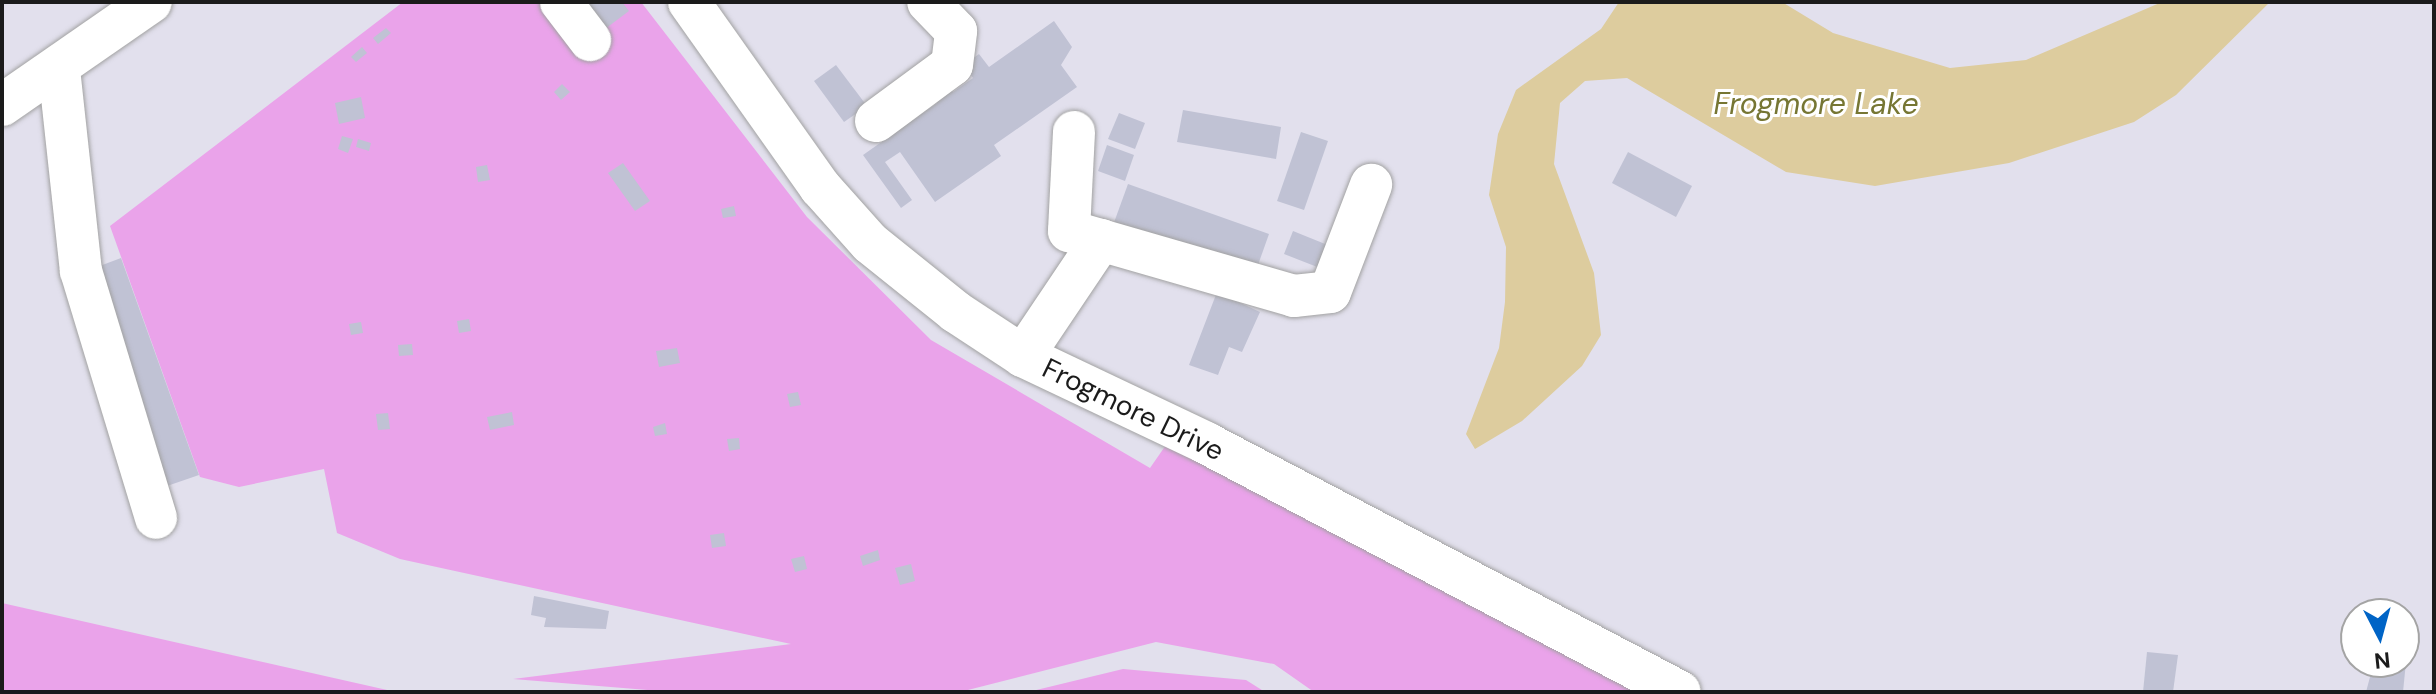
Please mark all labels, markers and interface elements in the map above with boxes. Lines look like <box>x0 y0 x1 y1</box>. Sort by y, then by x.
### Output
water label: Frogmore Lake <box>1713 86 1919 122</box>
street label: Frogmore Drive <box>1037 352 1229 468</box>
north arrow <box>2340 598 2420 678</box>
text: N <box>2373 645 2392 676</box>

